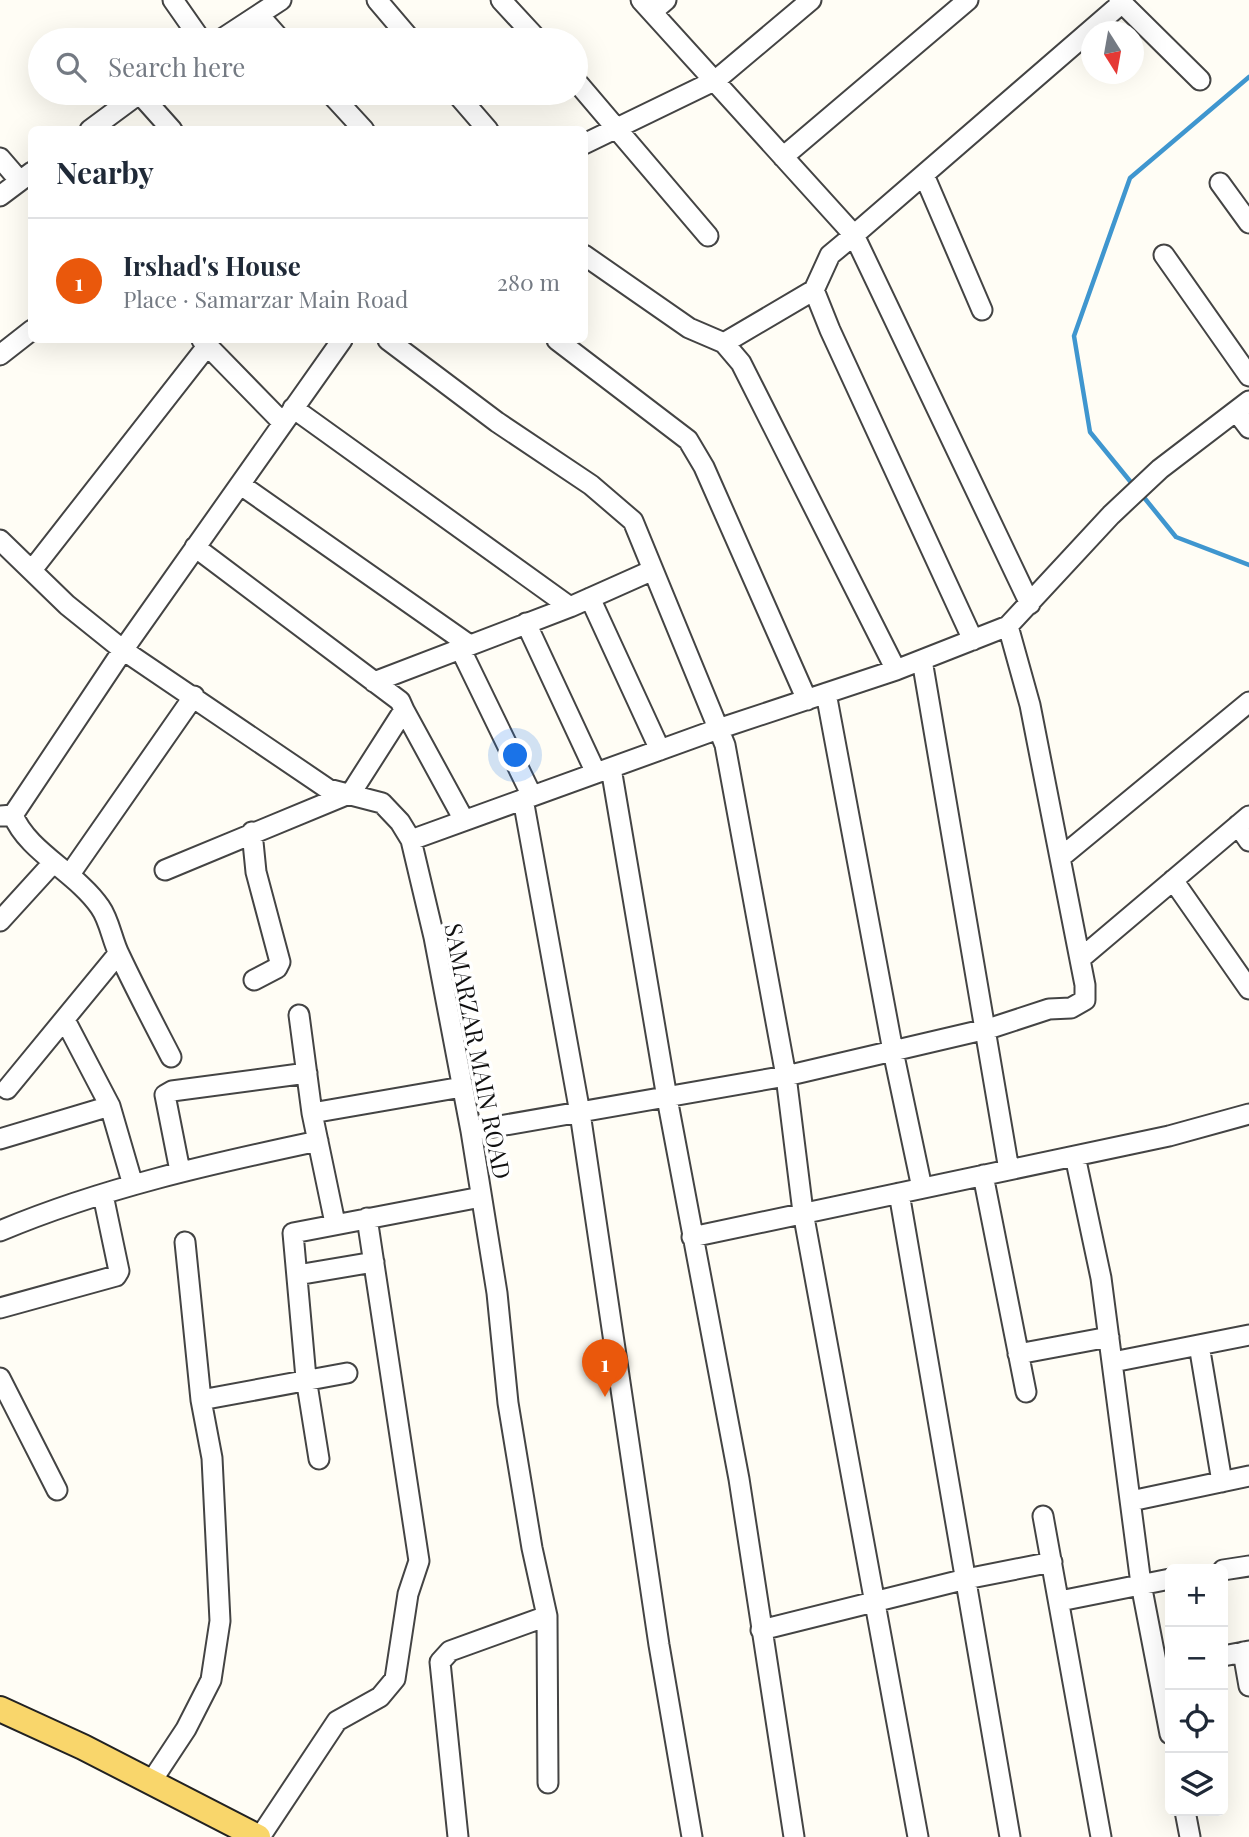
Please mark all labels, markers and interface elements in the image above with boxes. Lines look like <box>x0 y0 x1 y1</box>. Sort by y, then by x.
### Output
north arrow <box>1081 21 1144 84</box>
search box <box>28 28 588 105</box>
icon: search <box>52 48 90 86</box>
text: Search here <box>108 49 245 84</box>
text: Nearby <box>56 152 154 192</box>
text: Irshad's House <box>123 248 301 283</box>
text: 1 <box>75 266 83 297</box>
text: 280 m <box>497 266 560 297</box>
text: Place · Samarzar Main Road <box>123 283 408 314</box>
your location <box>498 738 532 772</box>
street label: SAMARZAR MAIN ROAD <box>438 920 520 1182</box>
pin: 1 <box>582 1339 628 1397</box>
map controls <box>1165 1564 1228 1816</box>
button: + <box>1165 1564 1228 1627</box>
button: − <box>1165 1627 1228 1690</box>
button: locate <box>1165 1690 1228 1753</box>
button: layers <box>1165 1753 1228 1816</box>

